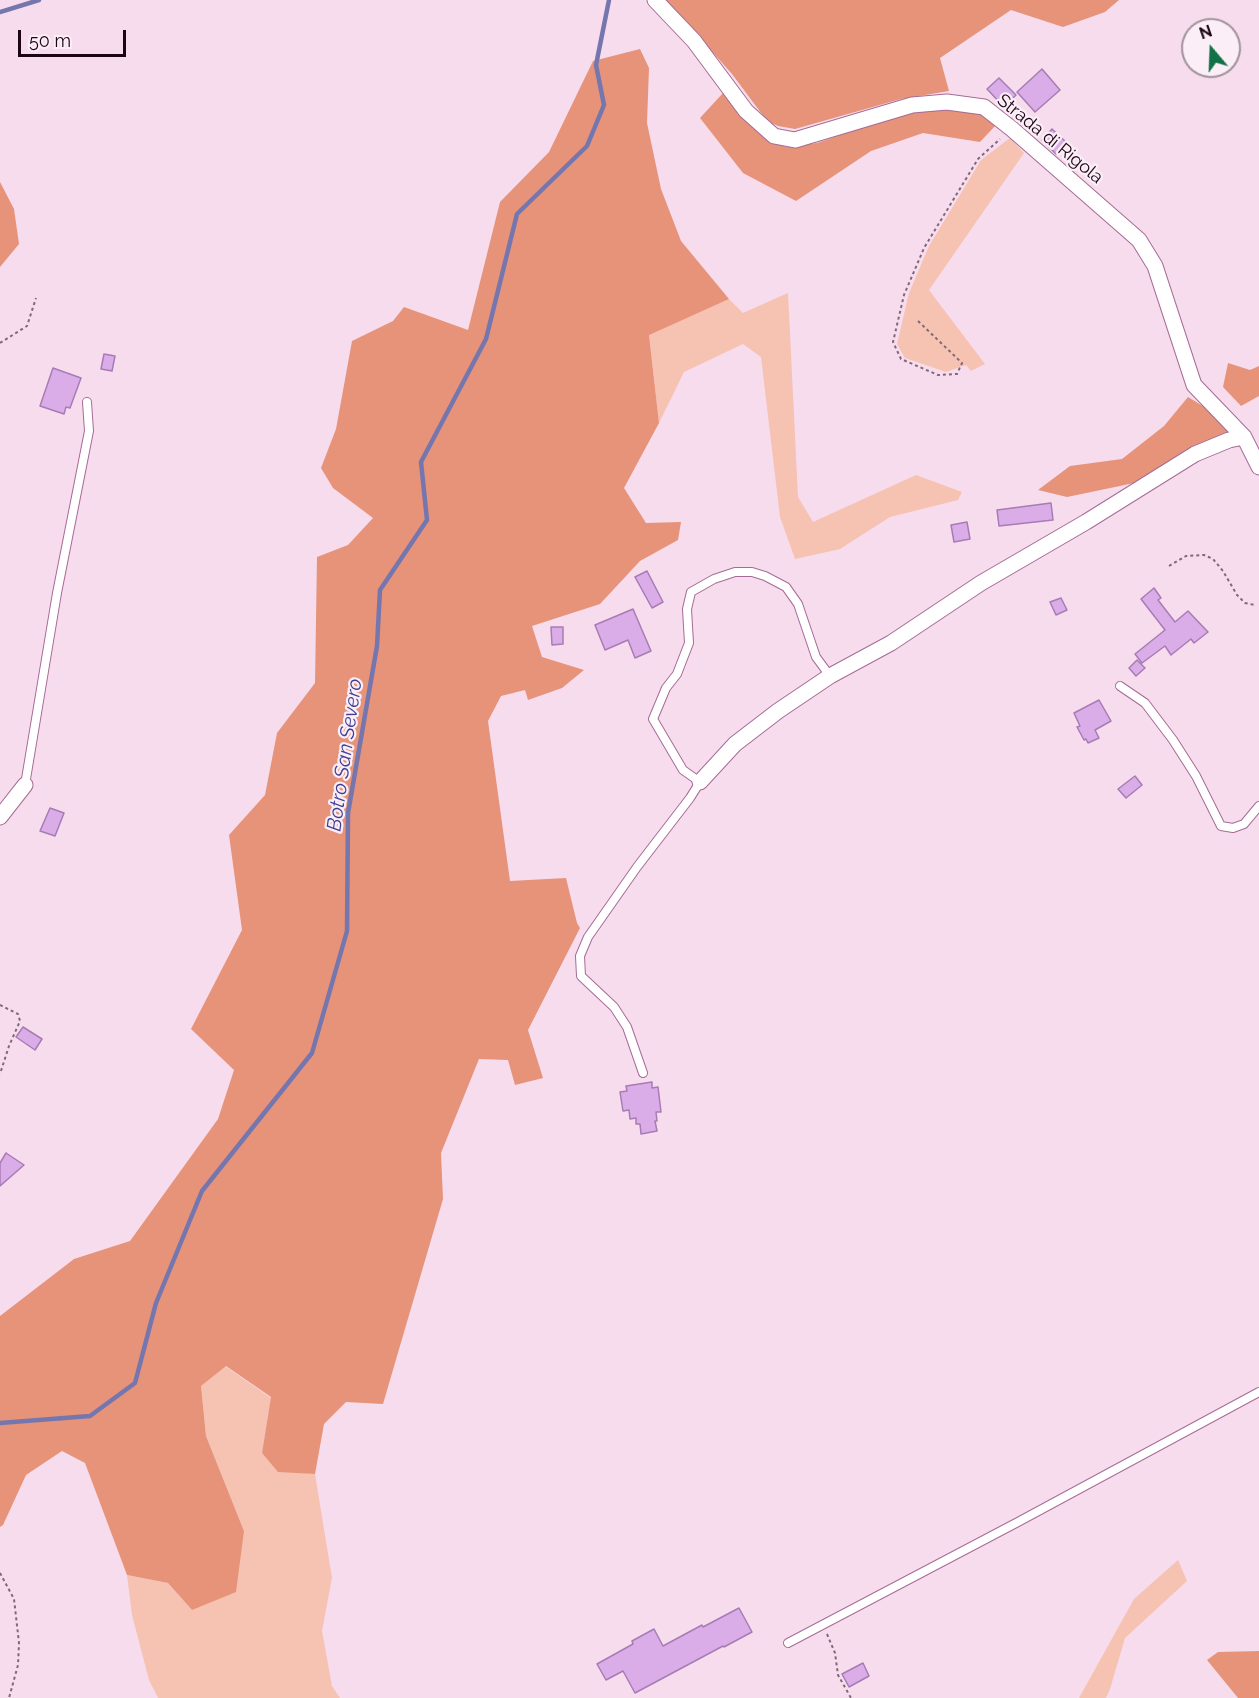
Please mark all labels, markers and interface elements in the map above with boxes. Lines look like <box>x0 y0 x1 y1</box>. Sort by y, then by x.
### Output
scale bar <box>21 18 129 56</box>
north arrow <box>1181 18 1241 78</box>
text: N <box>1197 21 1214 43</box>
text: 50 m <box>29 30 71 51</box>
street label: Strada di Rigola <box>993 90 1107 188</box>
water label: Botro San Severo <box>322 677 368 833</box>

